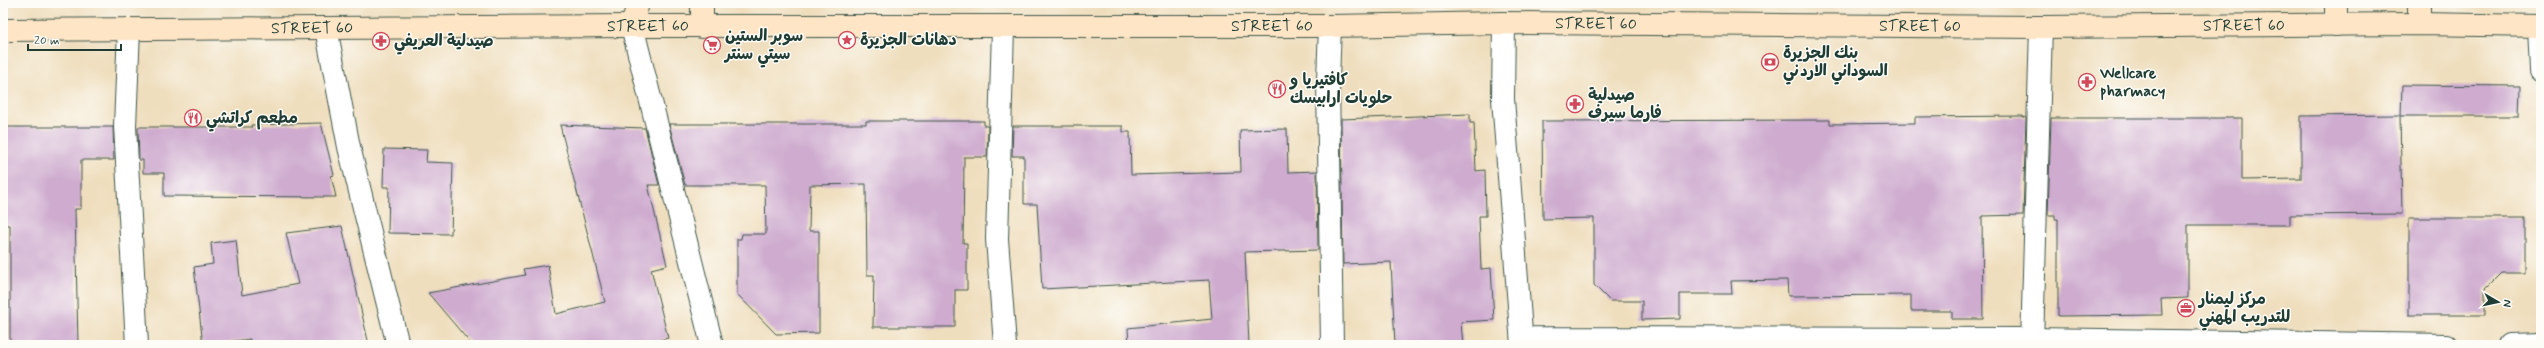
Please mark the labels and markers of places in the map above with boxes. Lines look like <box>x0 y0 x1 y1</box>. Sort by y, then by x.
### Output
place label: سوبر الستين سيتي سنتر <box>723 26 803 68</box>
place icon: دهانات الجزيرة <box>837 30 857 50</box>
place label: دهانات الجزيرة <box>860 30 957 51</box>
pharmacy icon: صيدلية العريفي <box>371 31 391 51</box>
place label: صيدلية العريفي <box>394 31 494 55</box>
supermarket icon: سوبر الستين سيتي سنتر <box>702 35 722 55</box>
place label: بنك الجزيرة السوداني الاردني <box>1783 43 1888 85</box>
bank icon: بنك الجزيرة السوداني الاردني <box>1760 52 1780 72</box>
place label: Wellcare pharmacy <box>2099 63 2165 102</box>
place label: كافتيريا و حلويات ارابيسك <box>1289 70 1392 109</box>
pharmacy icon: Wellcare pharmacy <box>2077 72 2097 92</box>
restaurant icon: كافتيريا و حلويات ارابيسك <box>1267 79 1287 99</box>
place label: صيدلية فارما سيرف <box>1588 85 1662 124</box>
pharmacy icon: صيدلية فارما سيرف <box>1565 94 1585 114</box>
restaurant icon: مطعم كراتشي <box>183 108 203 128</box>
place label: مطعم كراتشي <box>206 108 298 132</box>
place label: مركز ليمنار للتدريب المهني <box>2197 289 2291 331</box>
office icon: مركز ليمنار للتدريب المهني <box>2176 298 2196 318</box>

